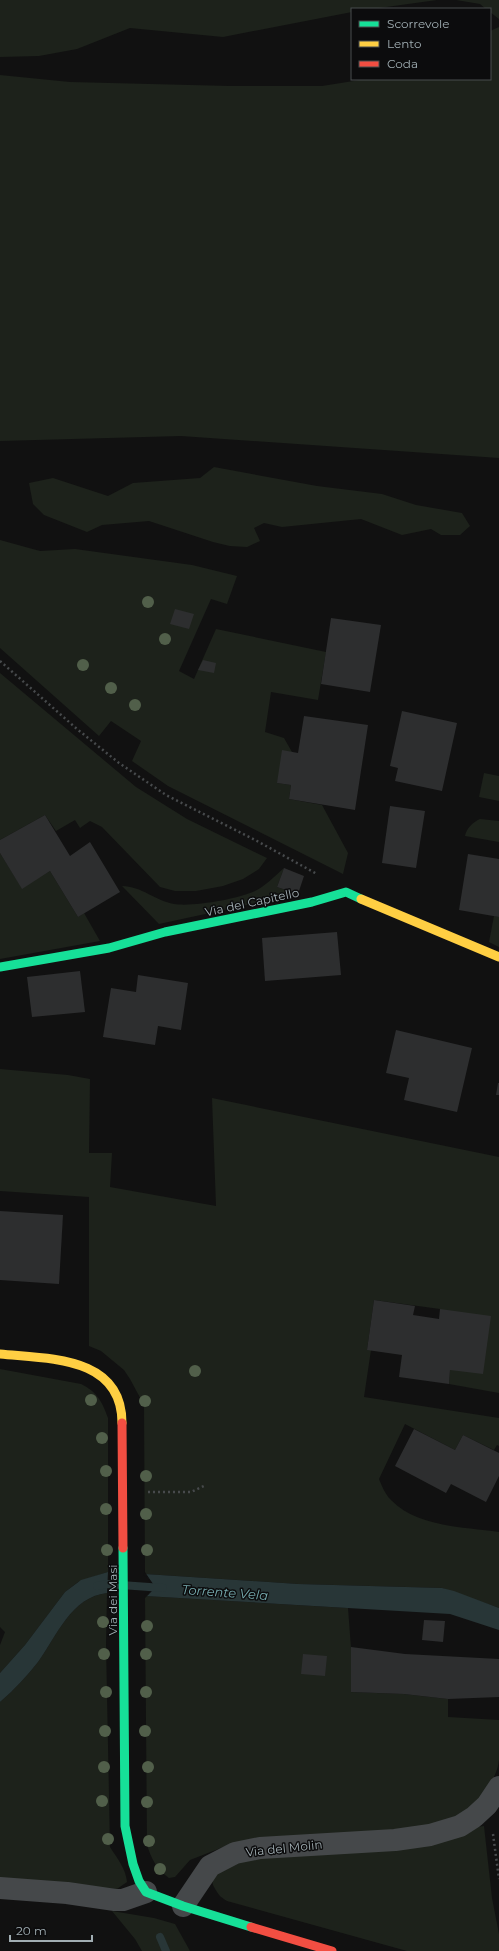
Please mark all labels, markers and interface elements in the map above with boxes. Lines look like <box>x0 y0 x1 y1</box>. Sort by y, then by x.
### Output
legend <box>351 8 491 80</box>
text: Scorrevole <box>387 16 449 31</box>
text: Lento <box>387 36 422 51</box>
text: Coda <box>387 56 418 71</box>
street label: Via del Capitello <box>203 885 301 919</box>
street label: Via dei Masi <box>105 1565 120 1636</box>
water label: Torrente Vela <box>181 1581 269 1603</box>
street label: Via del Molin <box>245 1837 323 1859</box>
scale bar <box>10 1917 92 1943</box>
text: 20 m <box>16 1923 47 1938</box>

